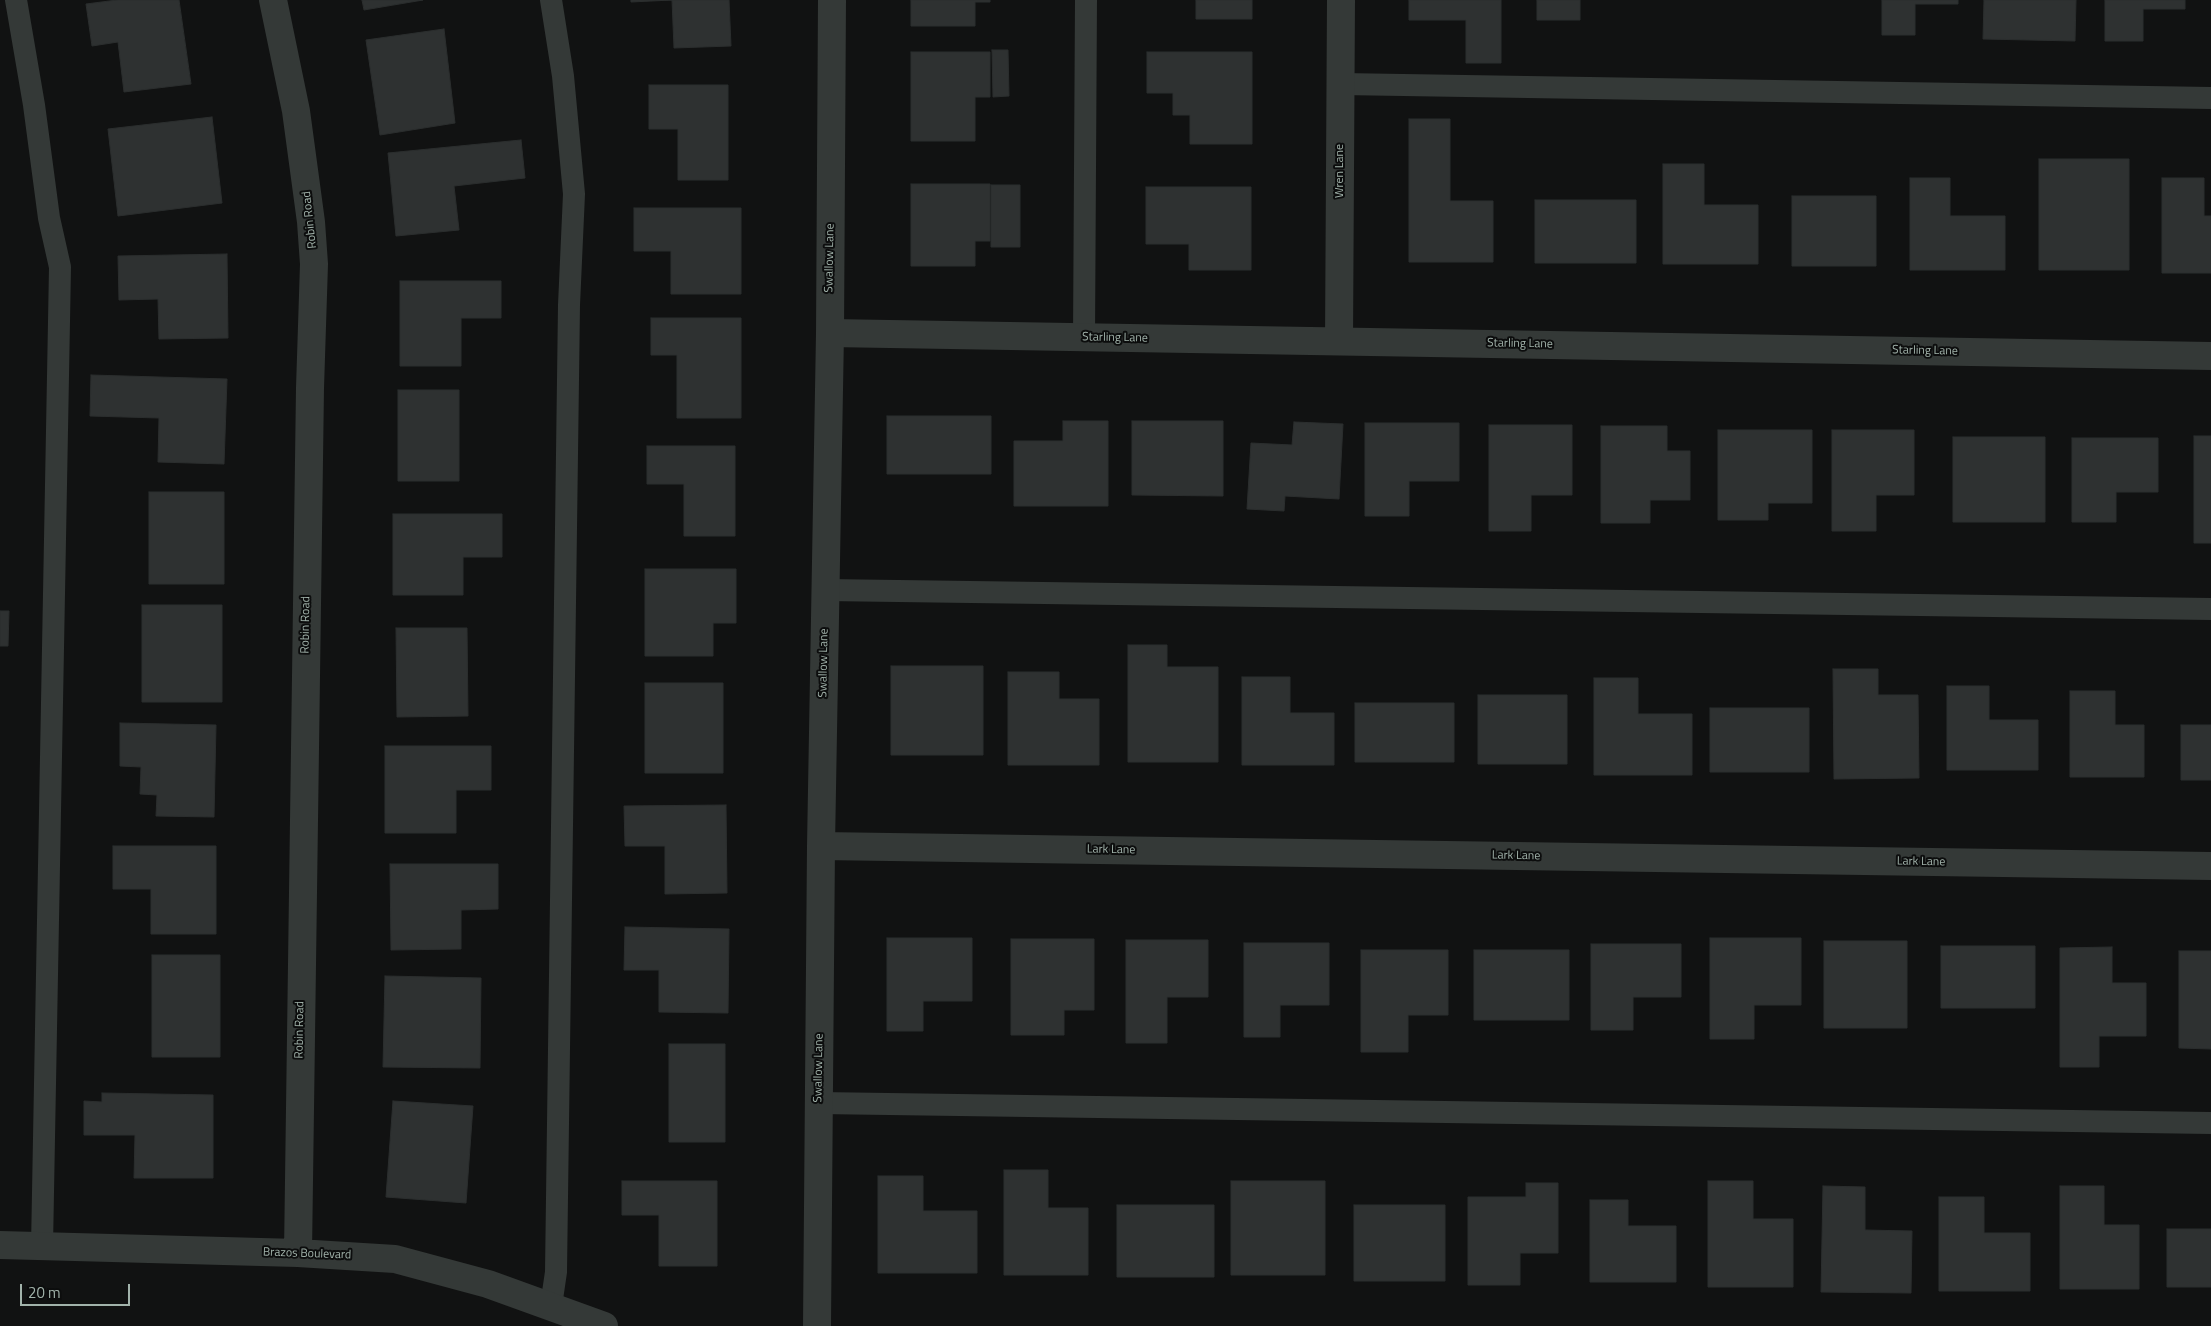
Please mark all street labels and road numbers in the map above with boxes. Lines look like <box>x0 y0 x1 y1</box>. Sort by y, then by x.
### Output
street label: Wren Lane <box>1333 144 1347 198</box>
street label: Robin Road <box>300 191 320 249</box>
street label: Swallow Lane <box>822 223 838 293</box>
street label: Starling Lane <box>1082 330 1148 346</box>
street label: Starling Lane <box>1487 336 1553 352</box>
street label: Starling Lane <box>1892 343 1958 359</box>
street label: Robin Road <box>298 596 314 654</box>
street label: Swallow Lane <box>816 628 832 698</box>
street label: Lark Lane <box>1087 842 1135 858</box>
street label: Lark Lane <box>1492 848 1540 864</box>
street label: Lark Lane <box>1897 854 1945 870</box>
street label: Robin Road <box>292 1001 308 1059</box>
street label: Swallow Lane <box>811 1033 827 1103</box>
street label: Brazos Boulevard <box>263 1245 351 1263</box>

